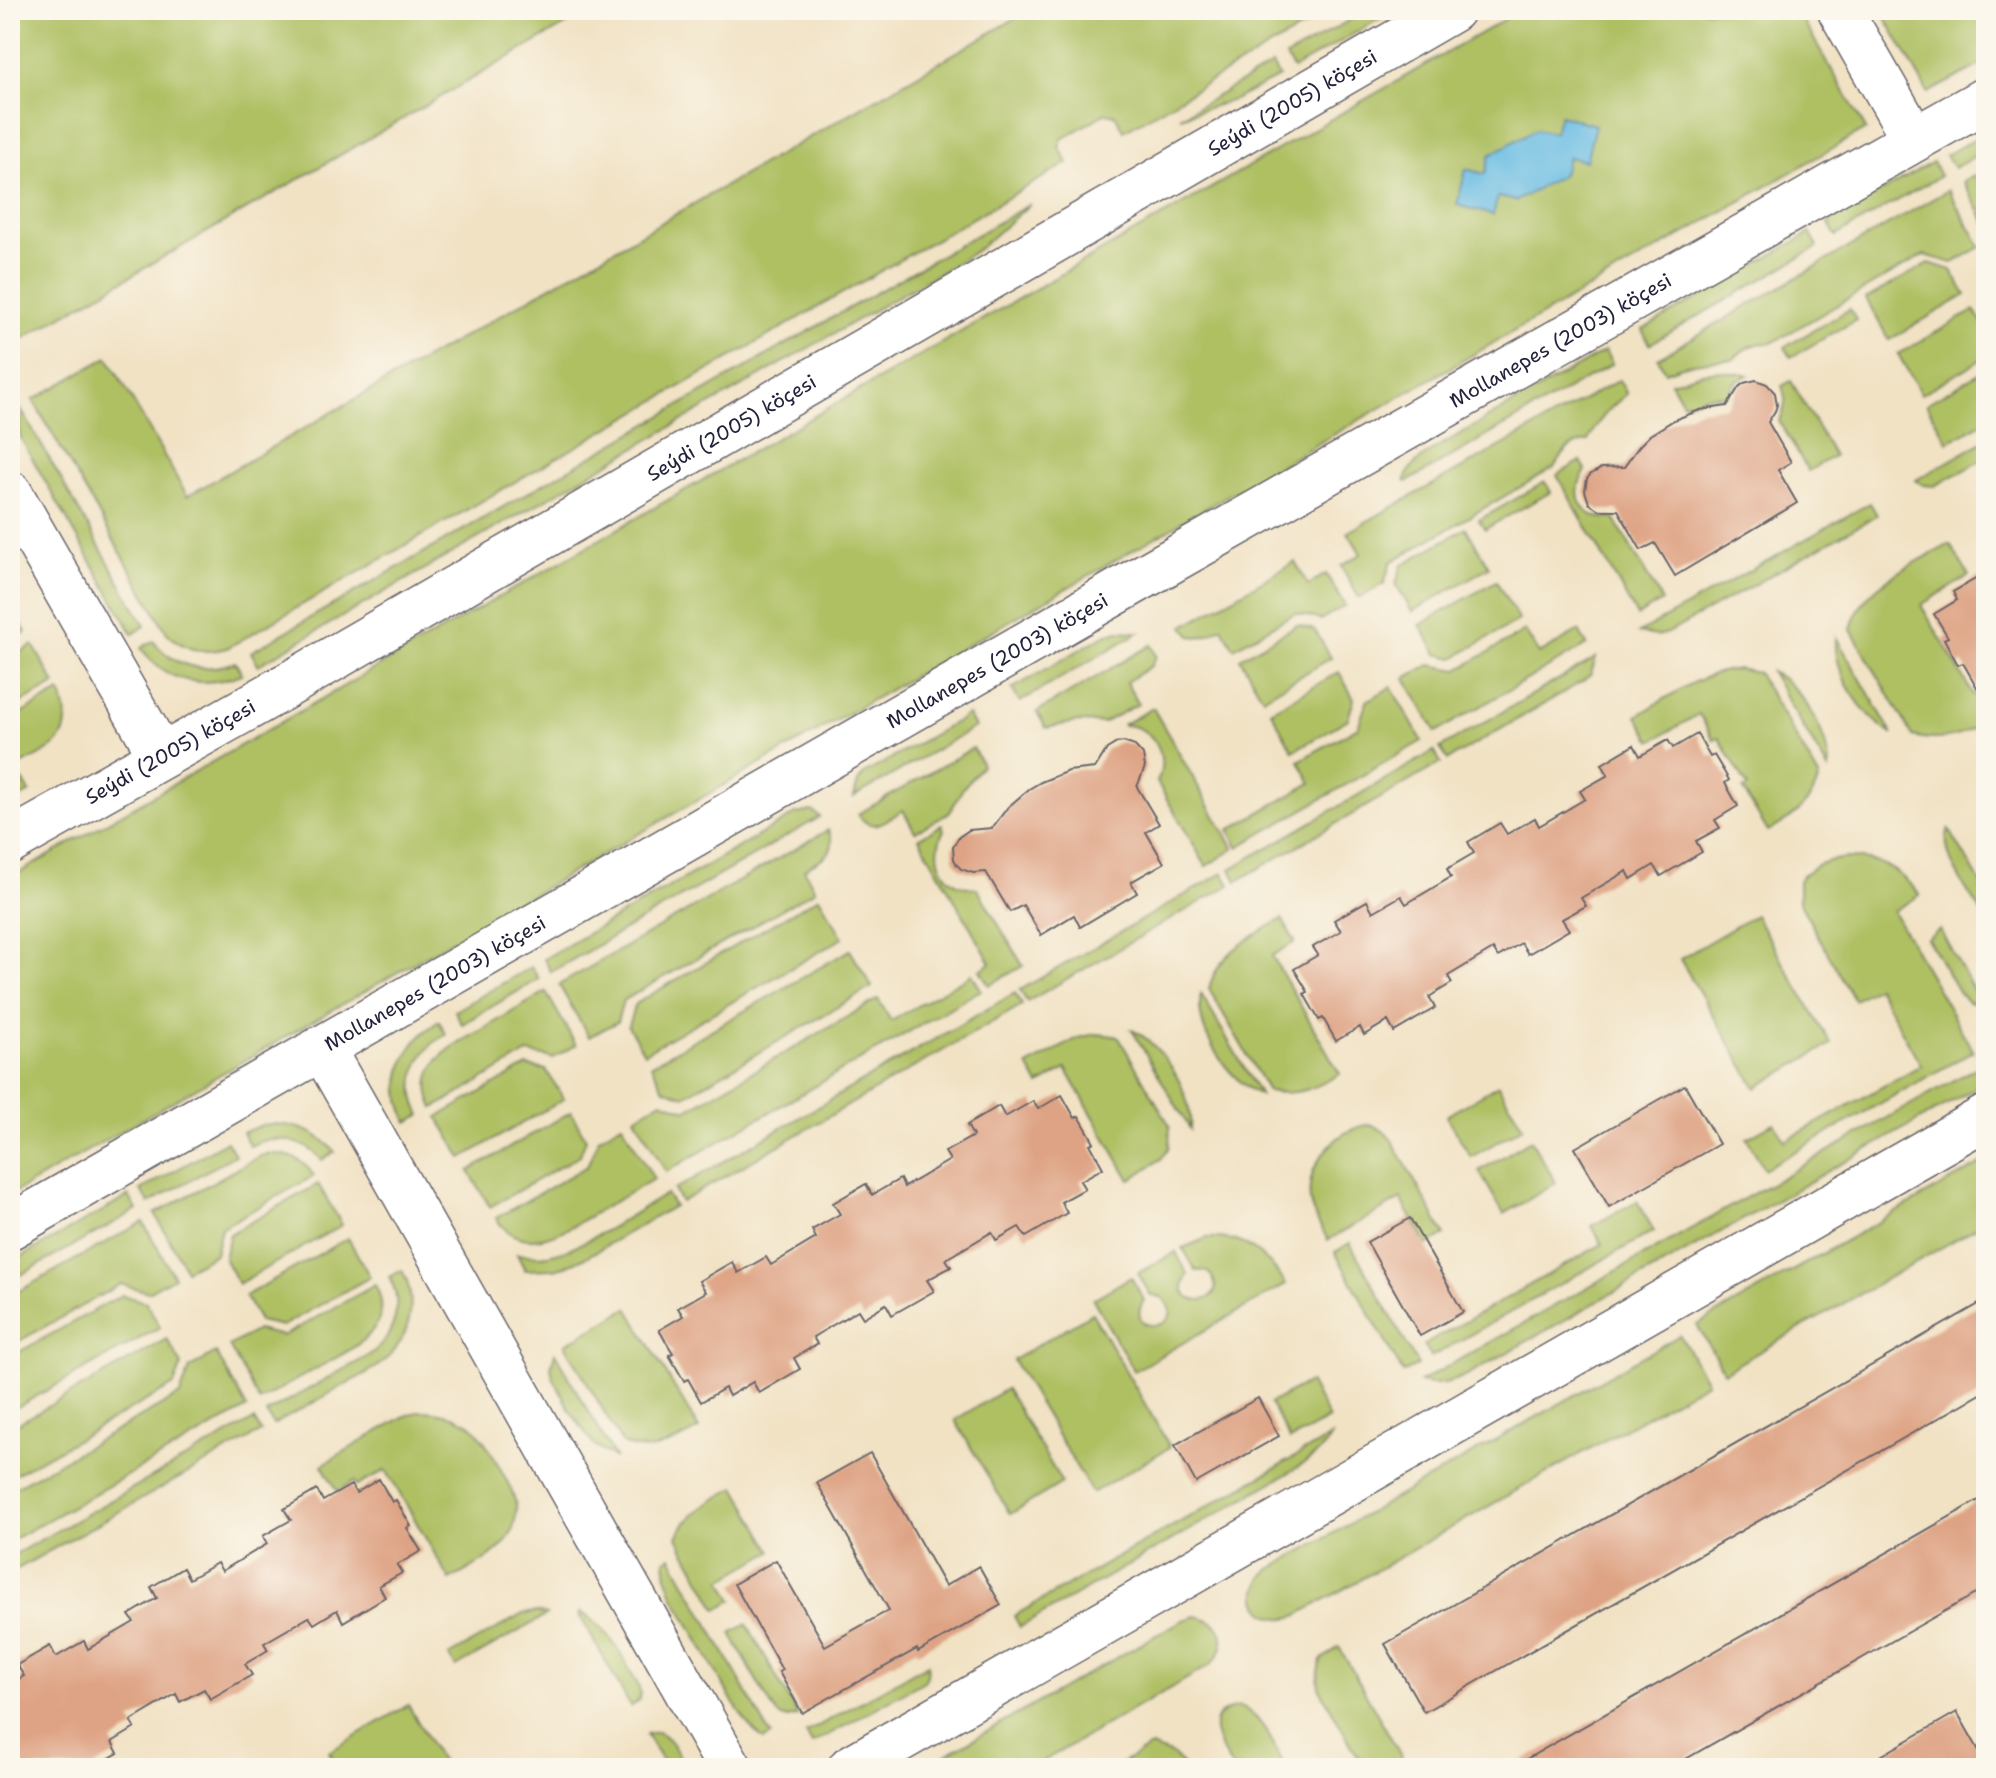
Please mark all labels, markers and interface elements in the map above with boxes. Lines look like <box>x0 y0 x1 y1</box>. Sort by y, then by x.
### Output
street label: Seýdi (2005) köçesi <box>1203 43 1382 162</box>
street label: Mollanepes (2003) köçesi <box>1445 267 1676 414</box>
street label: Seýdi (2005) köçesi <box>642 368 821 487</box>
street label: Mollanepes (2003) köçesi <box>882 587 1113 735</box>
street label: Seýdi (2005) köçesi <box>80 693 260 810</box>
street label: Mollanepes (2003) köçesi <box>319 909 551 1057</box>

